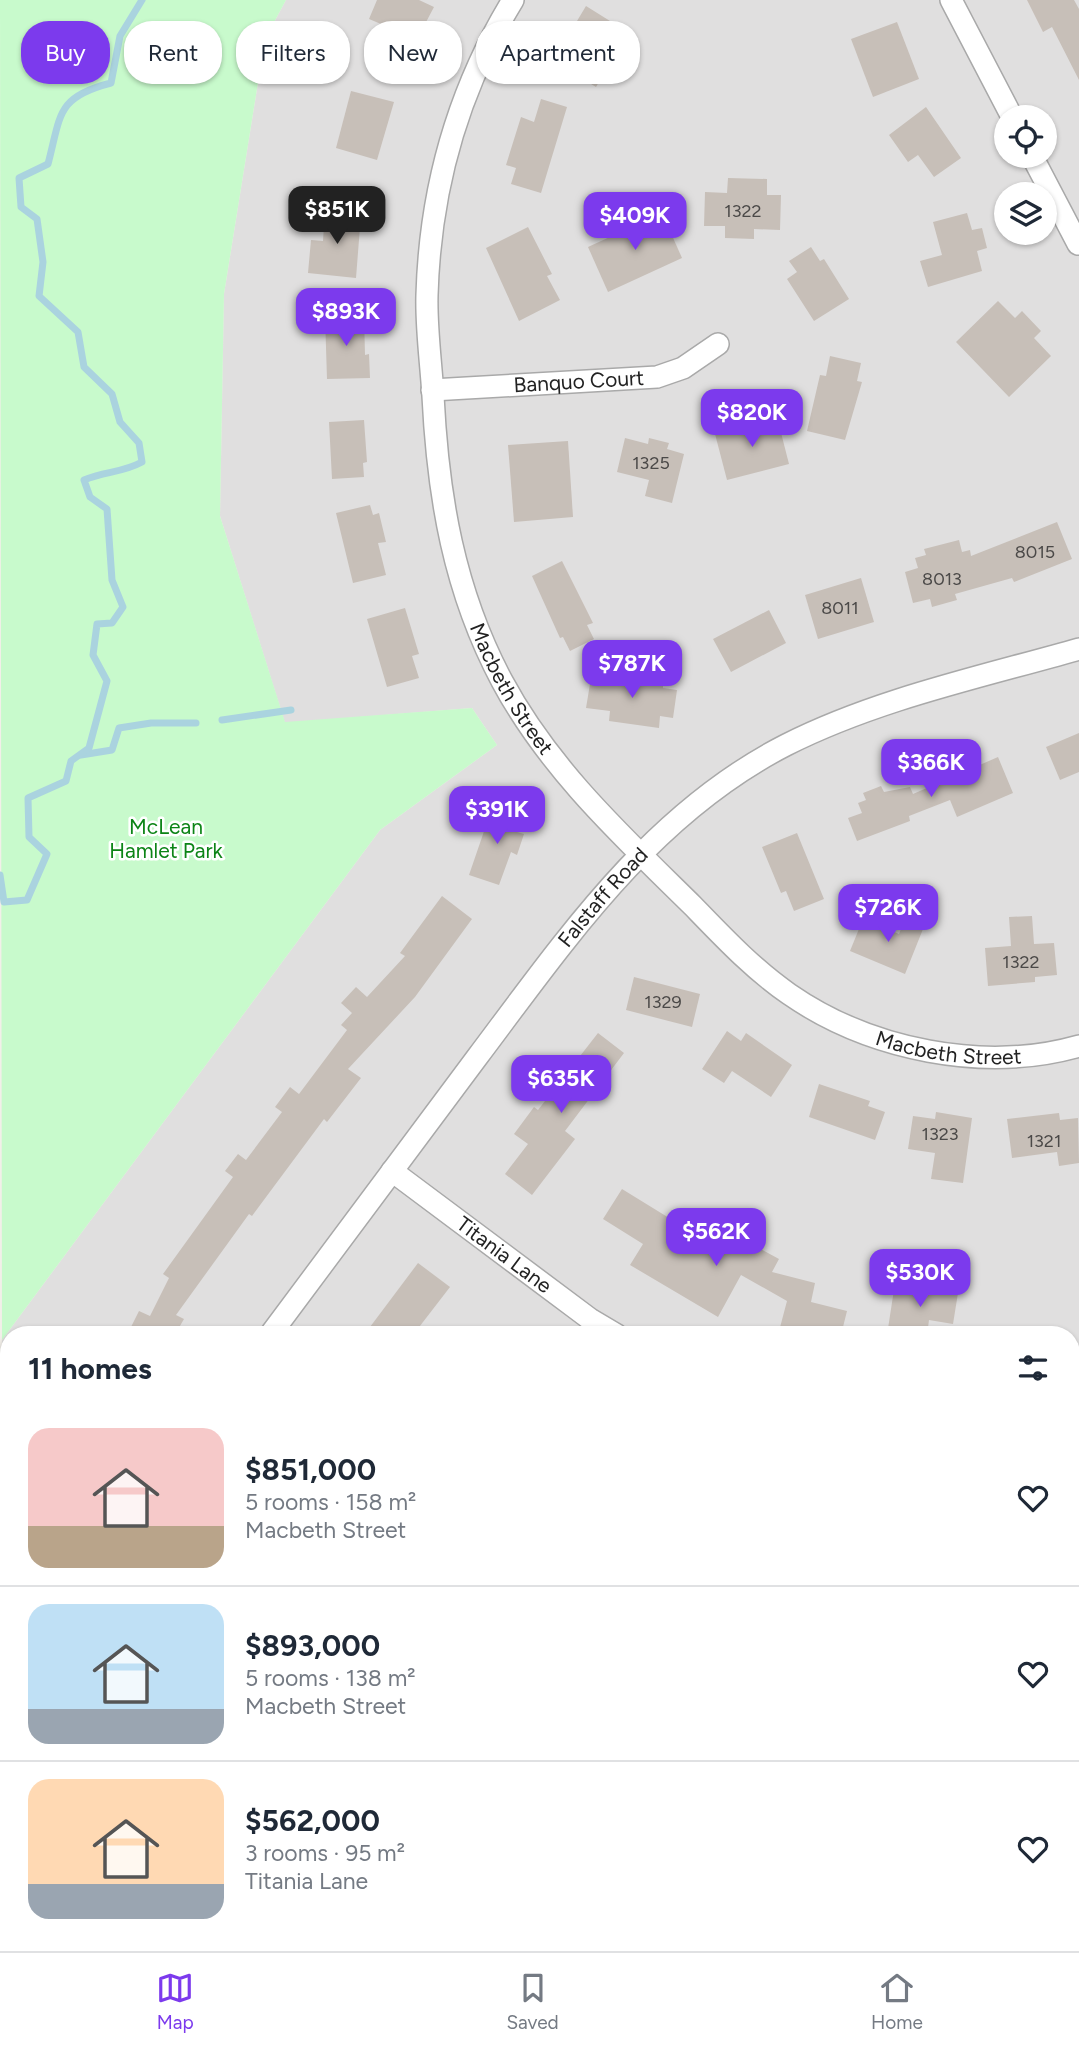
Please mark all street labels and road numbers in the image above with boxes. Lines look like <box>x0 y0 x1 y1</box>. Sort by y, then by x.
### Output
street label: Banquo Court <box>513 365 645 397</box>
street label: Macbeth Street <box>465 619 559 759</box>
street label: Falstaff Road <box>552 842 653 952</box>
street label: Macbeth Street <box>873 1025 1022 1069</box>
street label: Titania Lane <box>452 1211 557 1298</box>

